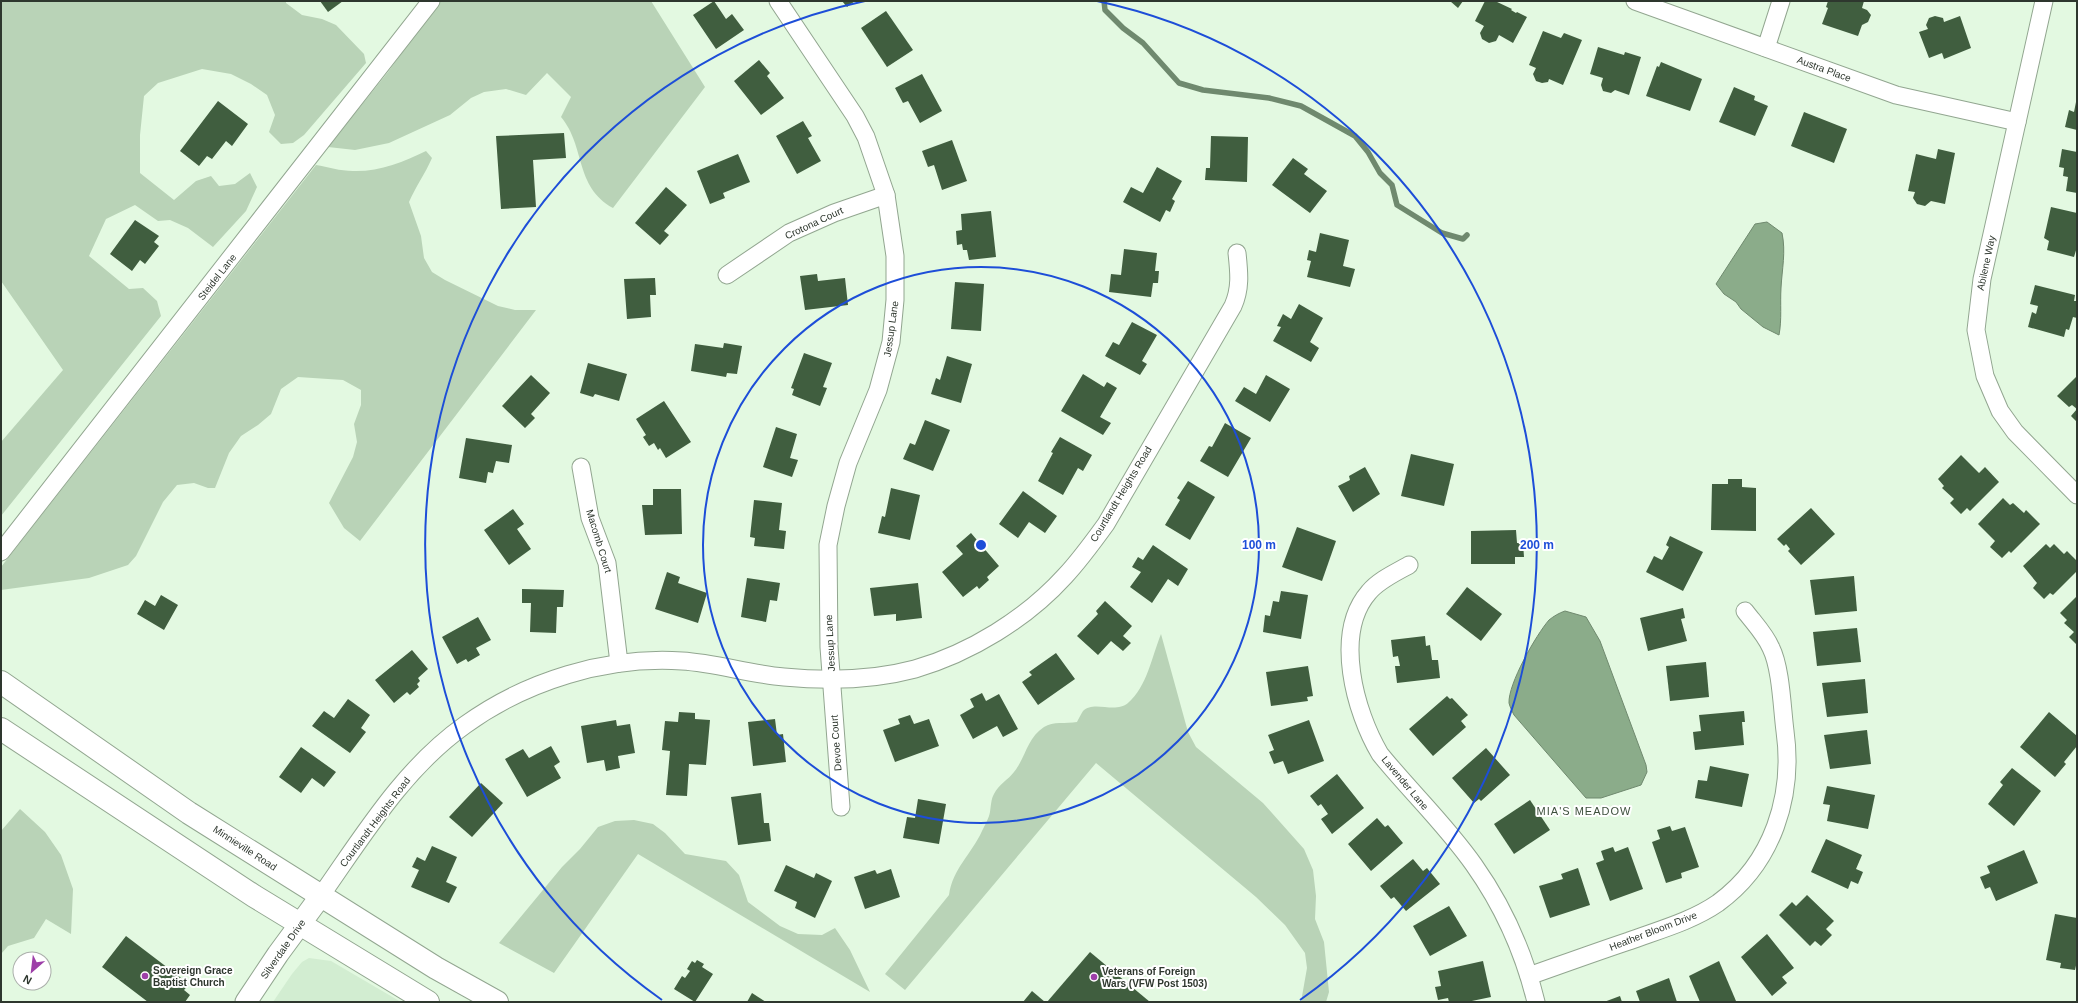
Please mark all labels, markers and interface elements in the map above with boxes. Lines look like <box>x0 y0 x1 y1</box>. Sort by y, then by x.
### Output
street label: Austra Place <box>1795 54 1853 84</box>
street label: Crotona Court <box>783 205 845 241</box>
street label: Abilene Way <box>1975 235 1997 291</box>
street label: Steidel Lane <box>196 251 239 302</box>
street label: Jessup Lane <box>882 300 900 358</box>
street label: Courtlandt Heights Road <box>1088 444 1154 544</box>
street label: Macomb Court <box>584 508 614 574</box>
centre of rings <box>974 538 988 552</box>
text: 100 m <box>1242 538 1276 552</box>
text: 200 m <box>1520 538 1554 552</box>
street label: Jessup Lane <box>823 614 837 672</box>
street label: Devoe Court <box>829 714 843 771</box>
street label: Lavender Lane <box>1379 754 1431 812</box>
street label: Courtlandt Heights Road <box>338 775 412 869</box>
district label: MIA'S MEADOW <box>1537 805 1631 817</box>
street label: Minnieville Road <box>211 823 279 873</box>
street label: Heather Bloom Drive <box>1608 909 1699 953</box>
street label: Silverdale Drive <box>258 917 308 981</box>
north arrow <box>12 951 52 991</box>
place label: Sovereign Grace Baptist Church <box>153 965 233 988</box>
place label: Veterans of Foreign Wars (VFW Post 1503) <box>1102 966 1207 989</box>
marker: Sovereign Grace Baptist Church <box>140 971 150 981</box>
marker: Veterans of Foreign Wars (VFW Post 1503) <box>1089 972 1099 982</box>
text: N <box>21 973 34 987</box>

